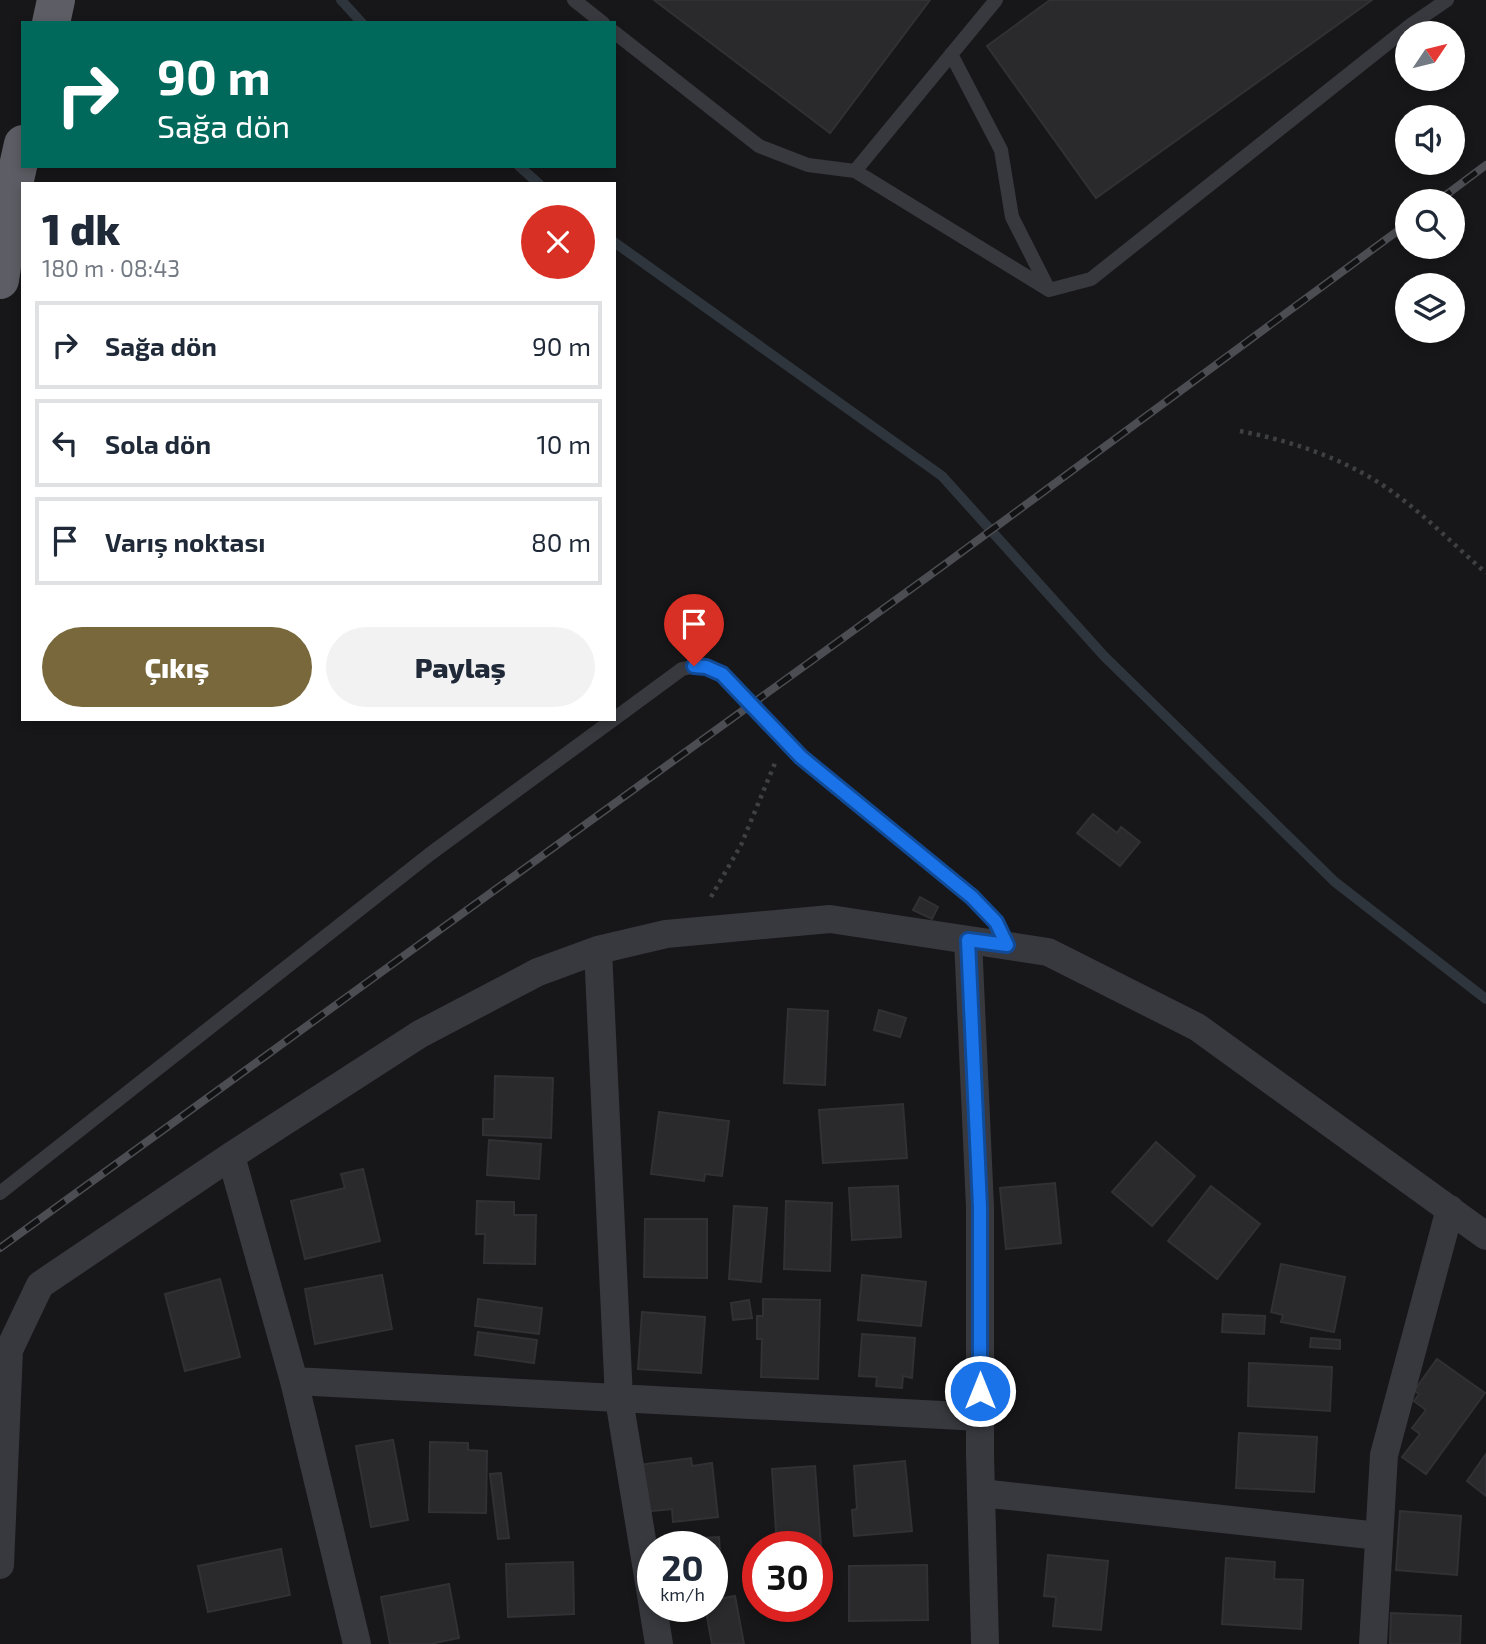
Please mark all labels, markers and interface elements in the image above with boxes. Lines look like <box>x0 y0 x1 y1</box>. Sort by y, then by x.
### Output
north arrow <box>1395 21 1465 91</box>
map controls <box>1395 21 1465 343</box>
text: 90 m <box>157 46 271 105</box>
icon: right <box>42 49 133 140</box>
button: sound <box>1395 105 1465 175</box>
text: Sağa dön <box>157 106 290 144</box>
button: search <box>1395 189 1465 259</box>
text: 1 dk <box>42 203 120 253</box>
button: close <box>521 205 595 279</box>
text: 180 m · 08:43 <box>42 254 180 282</box>
button: layers <box>1395 273 1465 343</box>
icon: right <box>46 326 84 364</box>
text: Sağa dön <box>105 330 217 361</box>
text: 90 m <box>532 330 591 361</box>
icon: left <box>46 424 84 462</box>
text: Sola dön <box>105 428 211 459</box>
text: 10 m <box>536 428 591 459</box>
icon: arrive <box>46 522 84 560</box>
text: Varış noktası <box>105 526 265 557</box>
text: 80 m <box>531 526 591 557</box>
pin <box>664 594 724 666</box>
icon: arrive <box>675 605 713 643</box>
button: Çıkış <box>42 627 312 707</box>
button: Paylaş <box>326 627 595 707</box>
position arrow <box>943 1354 1017 1428</box>
speed limit sign: 30 <box>742 1531 833 1622</box>
text: 20 <box>661 1546 704 1588</box>
text: km/h <box>660 1583 705 1605</box>

